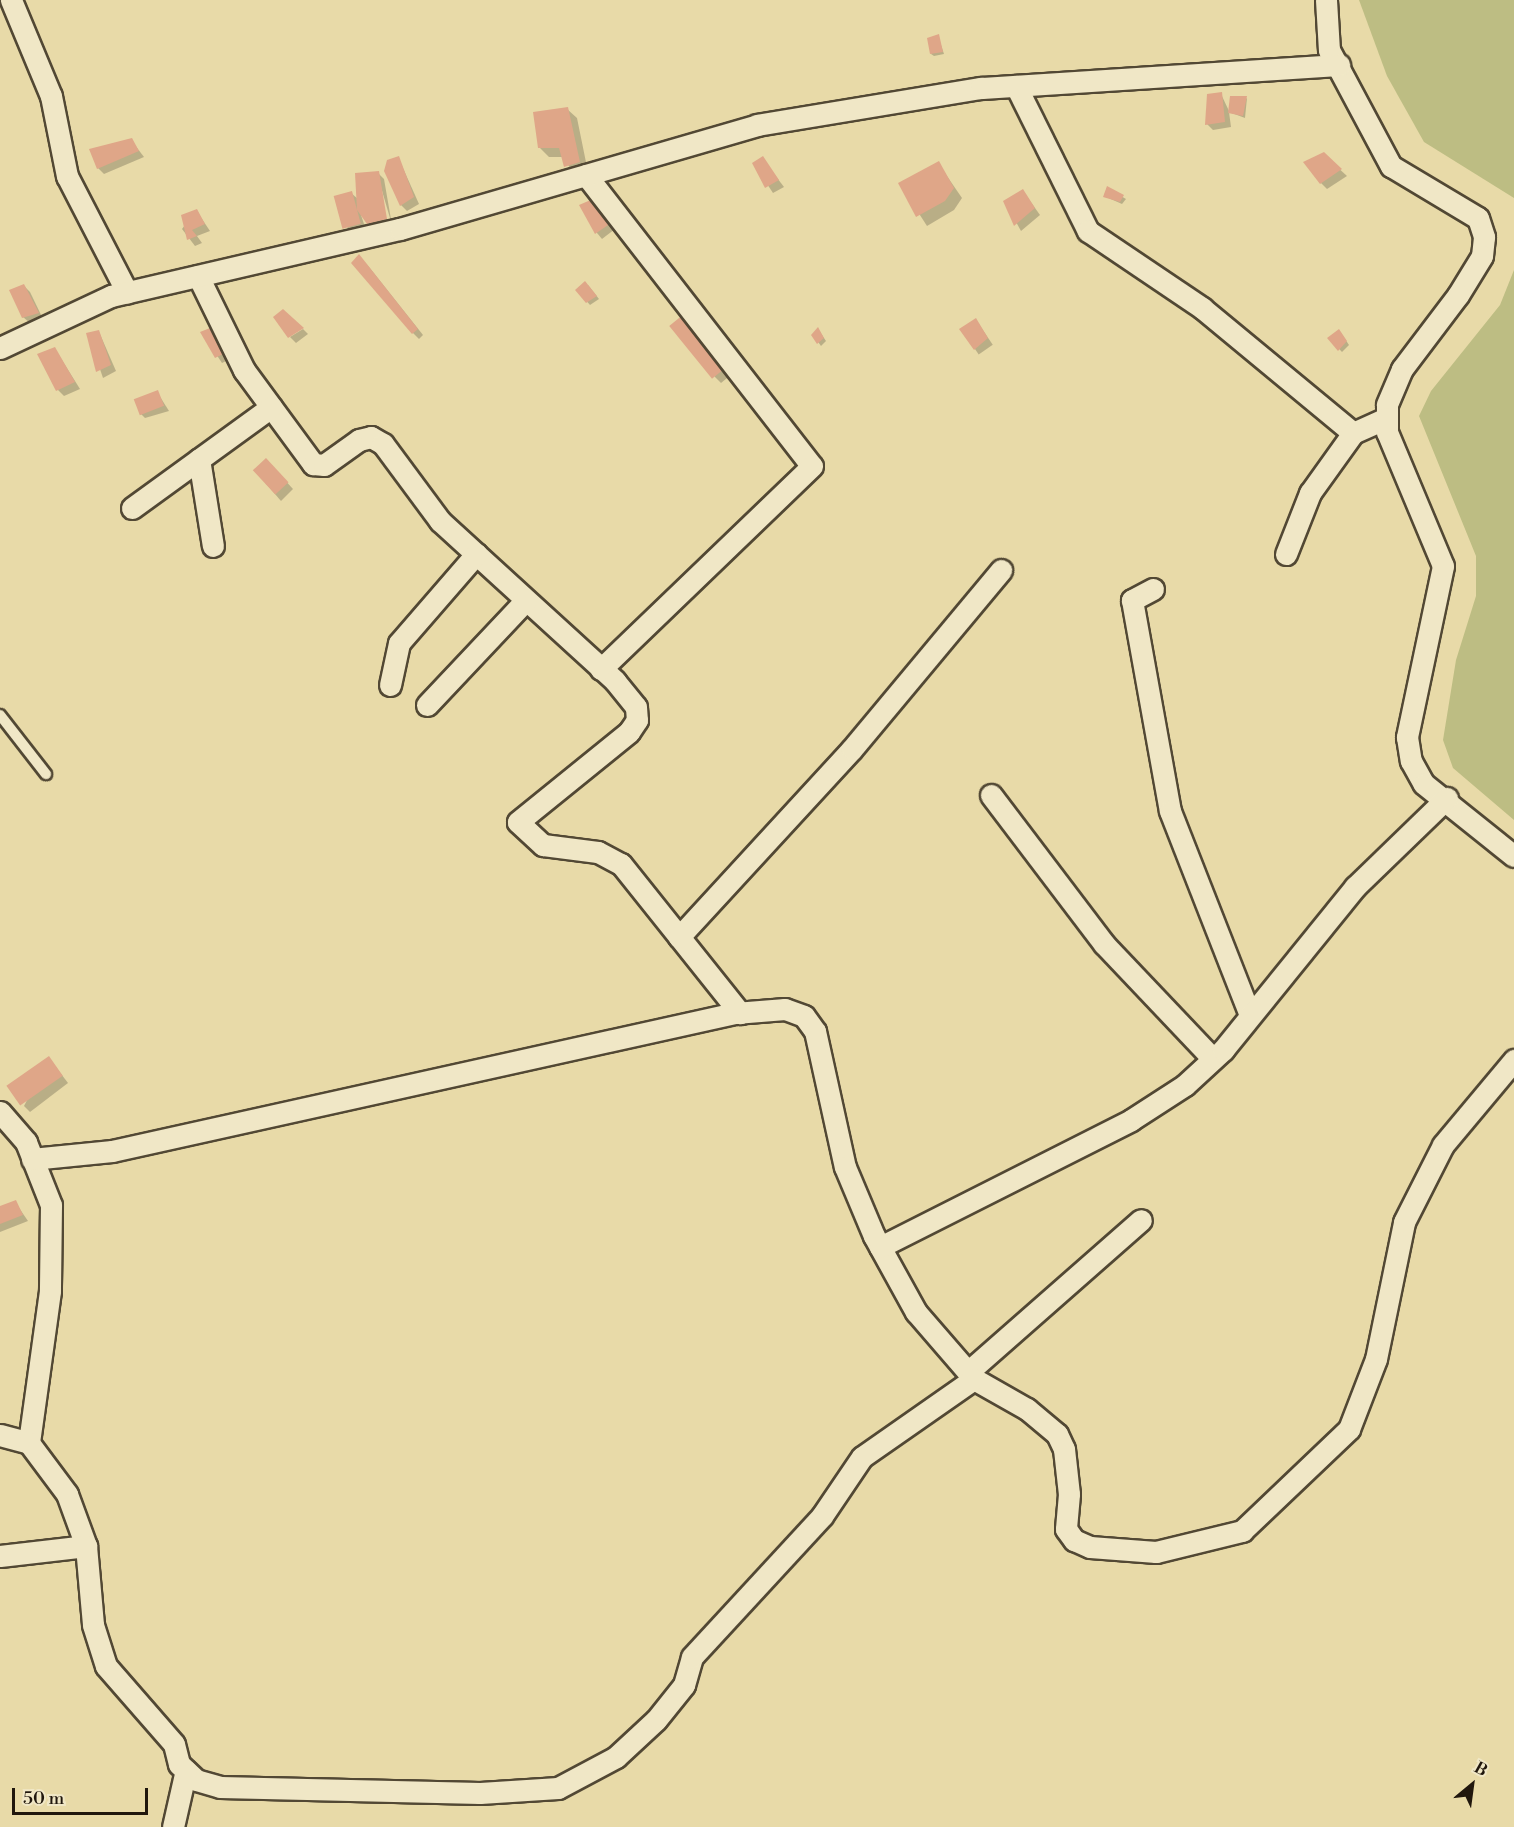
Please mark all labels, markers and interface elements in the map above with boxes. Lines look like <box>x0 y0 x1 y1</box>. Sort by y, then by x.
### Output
north arrow <box>1442 1755 1502 1815</box>
text: B <box>1471 1758 1491 1781</box>
scale bar <box>15 1776 152 1814</box>
text: 50 m <box>23 1787 64 1810</box>

